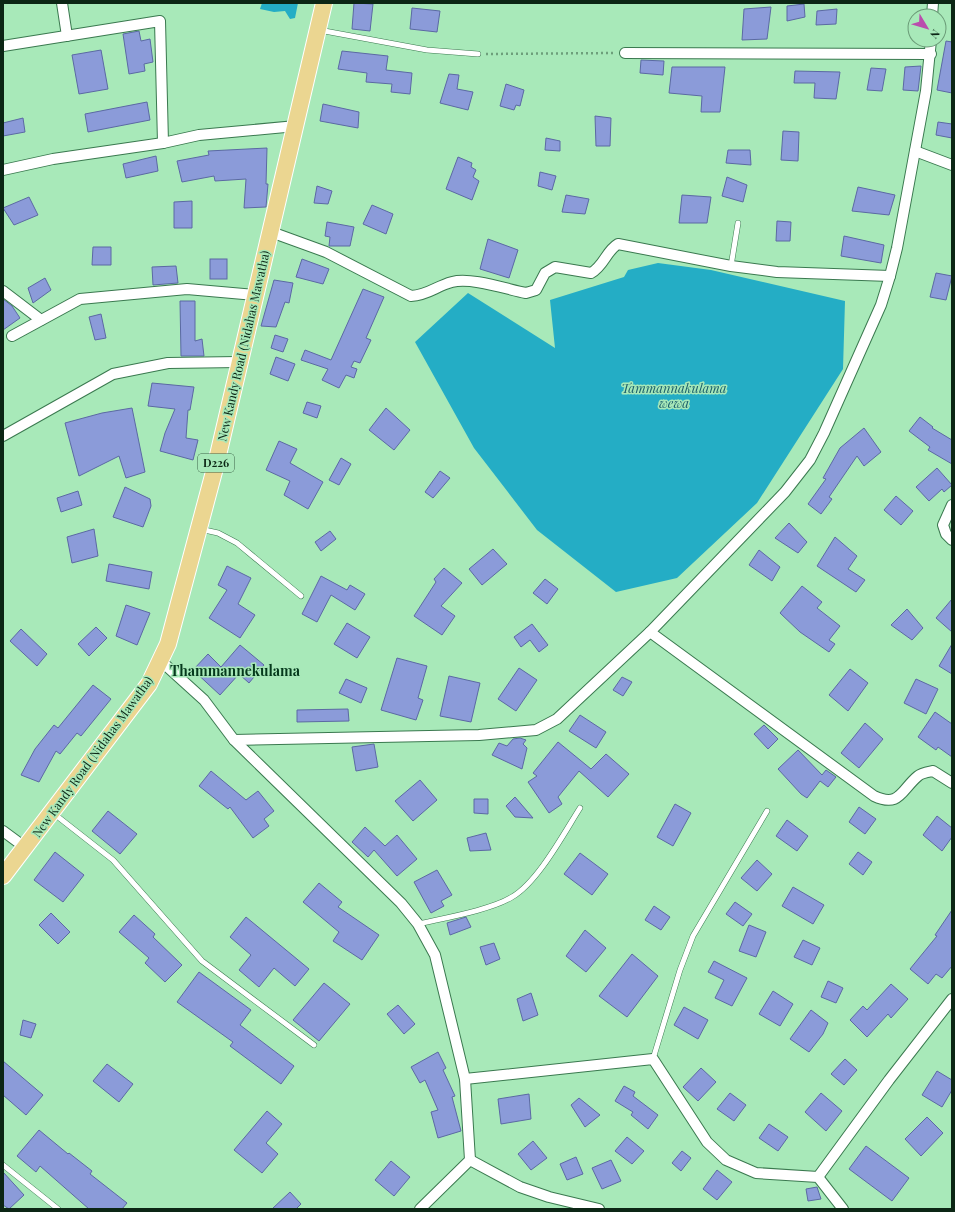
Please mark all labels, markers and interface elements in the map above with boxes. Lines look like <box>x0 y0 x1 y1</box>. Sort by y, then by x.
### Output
north arrow <box>907 8 947 48</box>
text: N <box>927 27 944 42</box>
street label: New Kandy Road (Nidahas Mawatha) <box>213 249 273 443</box>
water label: Tammannakulama wewa <box>621 379 727 411</box>
road number: D226 <box>198 454 234 472</box>
district label: Thammannekulama <box>170 661 301 680</box>
street label: New Kandy Road (Nidahas Mawatha) <box>28 673 156 840</box>

